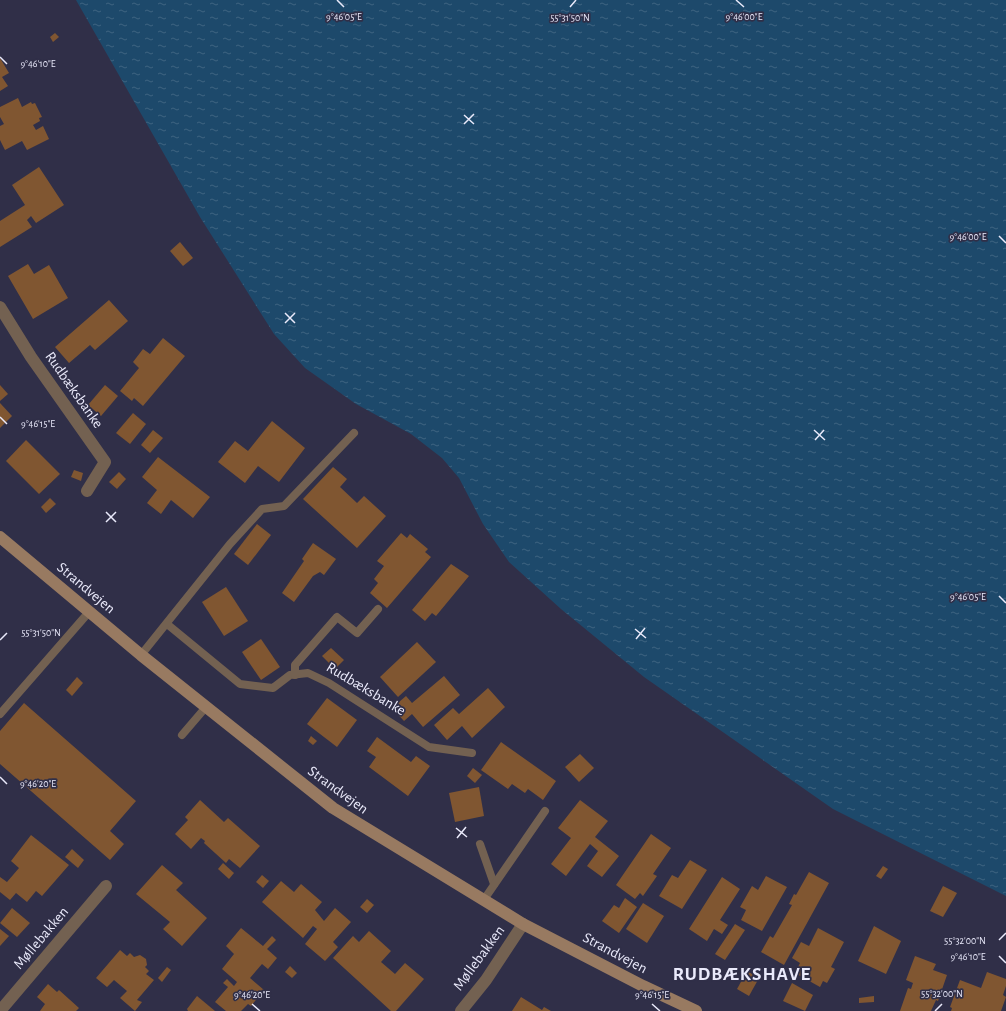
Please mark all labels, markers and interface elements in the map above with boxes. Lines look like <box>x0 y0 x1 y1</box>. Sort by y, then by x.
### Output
text: 9°46'05"E <box>326 12 362 22</box>
text: 9°46'00"E <box>726 12 763 22</box>
text: 55°31'50"N <box>550 13 590 23</box>
text: 9°46'10"E <box>20 59 56 69</box>
text: 9°46'00"E <box>950 232 987 242</box>
street label: Rudbæksbanke <box>42 349 106 431</box>
text: 9°46'15"E <box>21 419 55 429</box>
street label: Strandvejen <box>54 560 118 616</box>
text: 9°46'05"E <box>950 592 986 602</box>
text: 55°31'50"N <box>21 628 61 638</box>
street label: Rudbæksbanke <box>324 660 408 719</box>
street label: Strandvejen <box>305 763 371 817</box>
text: 9°46'20"E <box>20 779 56 789</box>
street label: Møllebakken <box>11 904 71 972</box>
street label: Møllebakken <box>451 923 507 993</box>
street label: Strandvejen <box>580 930 650 976</box>
text: 55°32'00"N <box>944 936 986 946</box>
text: 9°46'10"E <box>950 952 986 962</box>
district label: RUDBÆKSHAVE <box>673 965 811 984</box>
text: 55°32'00"N <box>921 989 963 999</box>
text: 9°46'20"E <box>234 990 270 1000</box>
text: 9°46'15"E <box>635 990 669 1000</box>

